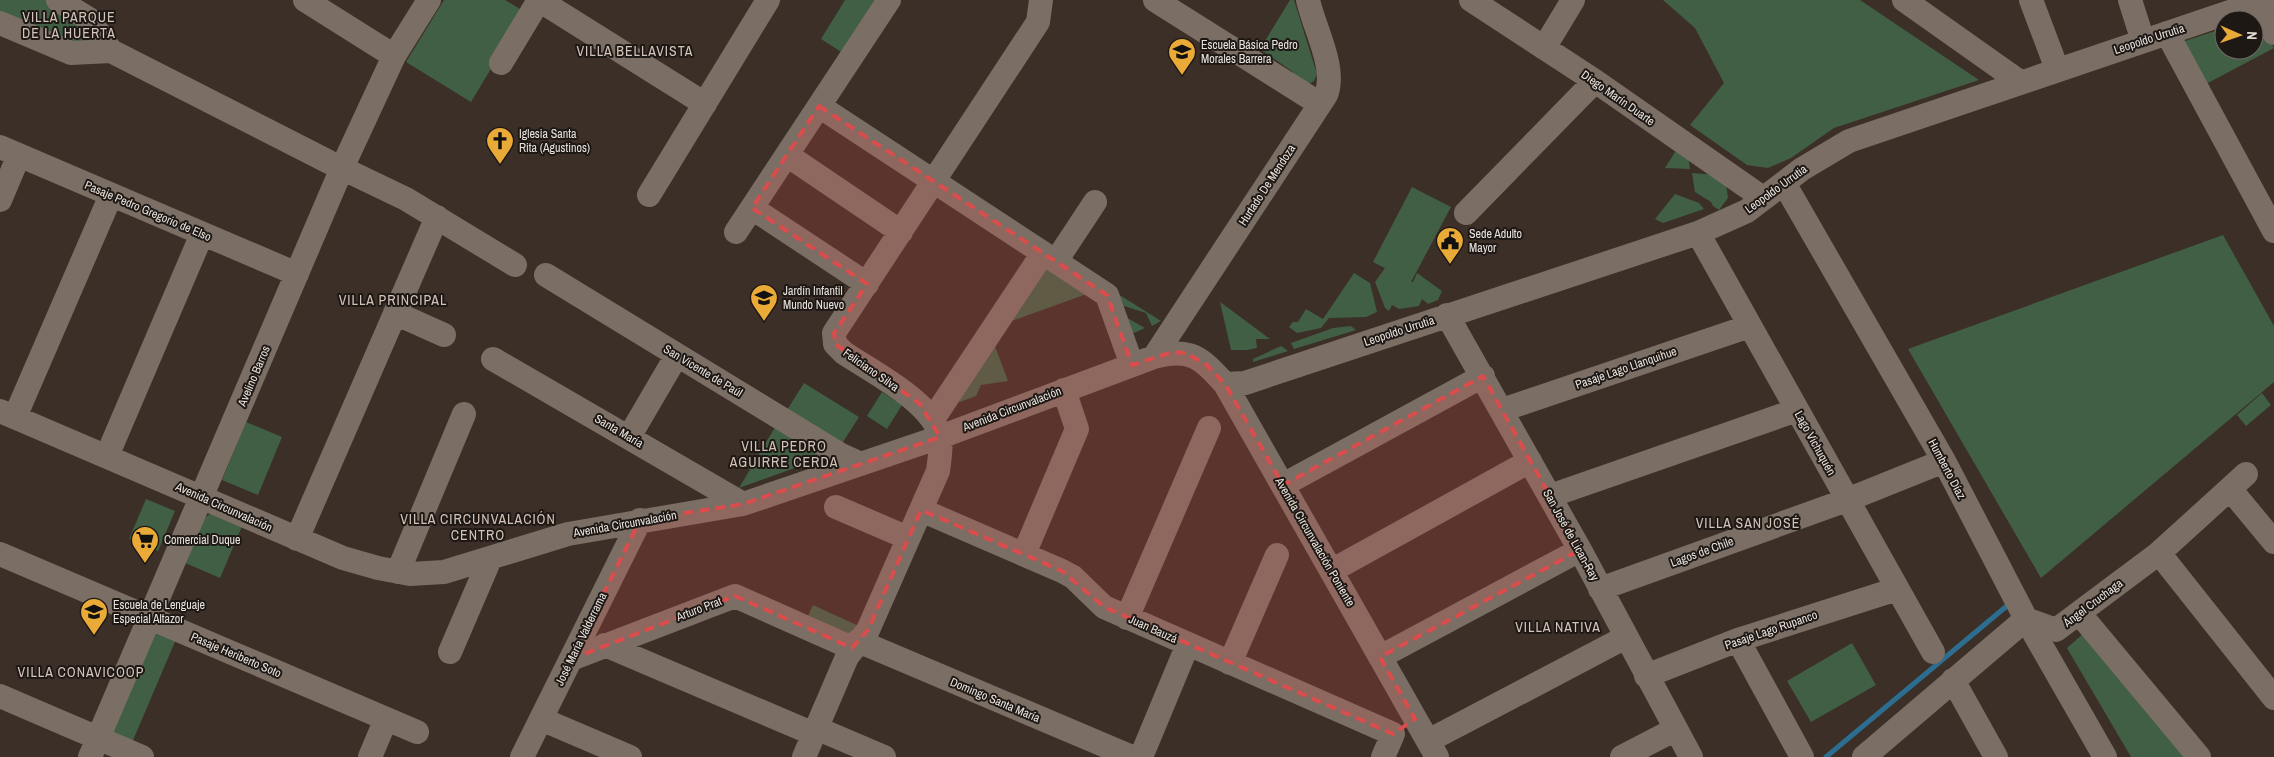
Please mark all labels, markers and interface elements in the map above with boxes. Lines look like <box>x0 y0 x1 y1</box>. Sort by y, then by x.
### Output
district label: VILLA PARQUE DE LA HUERTA <box>22 8 116 42</box>
north arrow <box>2214 10 2264 60</box>
street label: Leopoldo Urrutia <box>2112 20 2187 58</box>
text: N <box>2243 31 2261 40</box>
school or university icon: Escuela Básica Pedro Morales Barrera <box>1167 37 1197 76</box>
place label: Escuela Básica Pedro Morales Barrera <box>1201 37 1298 67</box>
district label: VILLA BELLAVISTA <box>576 42 694 60</box>
street label: Diego Marín Duarte <box>1578 67 1658 129</box>
church icon: Iglesia Santa Rita (Agustinos) <box>485 126 515 165</box>
place label: Iglesia Santa Rita (Agustinos) <box>519 126 590 156</box>
street label: Hurtado De Mendoza <box>1235 141 1299 229</box>
street label: Leopoldo Urrutia <box>1742 161 1811 217</box>
street label: Pasaje Pedro Gregorio de Elso <box>82 177 214 245</box>
public building icon: Sede Adulto Mayor <box>1435 226 1465 265</box>
place label: Sede Adulto Mayor <box>1469 226 1522 256</box>
school or university icon: Jardín Infantil Mundo Nuevo <box>749 283 779 322</box>
place label: Jardín Infantil Mundo Nuevo <box>783 283 844 313</box>
district label: VILLA PRINCIPAL <box>339 291 447 309</box>
street label: Leopoldo Urrutia <box>1362 312 1437 350</box>
street label: San Vicente de Paúl <box>660 341 746 401</box>
street label: Avelino Barros <box>234 343 274 410</box>
street label: Pasaje Lago Llanquihue <box>1573 343 1679 393</box>
street label: Feliciano Silva <box>840 345 902 395</box>
street label: Avenida Circunvalación <box>960 383 1064 436</box>
street label: Lago Vichuquén <box>1791 408 1839 478</box>
street label: Santa María <box>592 411 647 452</box>
street label: Humberto Díaz <box>1924 436 1970 502</box>
district label: VILLA PEDRO AGUIRRE CERDA <box>729 437 838 471</box>
street label: Avenida Circunvalación Poniente <box>1271 474 1359 609</box>
street label: Avenida Circunvalación <box>172 478 275 536</box>
street label: San José de Lican-Ray <box>1539 486 1603 584</box>
street label: Avenida Circunvalación <box>571 507 678 541</box>
district label: VILLA CIRCUNVALACIÓN CENTRO <box>400 510 556 544</box>
district label: VILLA SAN JOSÉ <box>1696 514 1800 532</box>
supermarket icon: Comercial Duque <box>130 525 160 564</box>
place label: Comercial Duque <box>164 532 241 548</box>
street label: Lagos de Chile <box>1668 533 1736 571</box>
street label: Ángel Cruchaga <box>2059 575 2126 631</box>
street label: José María Valderrama <box>552 589 611 688</box>
street label: Arturo Prat <box>673 593 724 625</box>
school or university icon: Escuela de Lenguaje Especial Altazor <box>79 597 109 636</box>
place label: Escuela de Lenguaje Especial Altazor <box>113 597 205 627</box>
street label: Pasaje Lago Rupanco <box>1723 607 1819 653</box>
street label: Juan Bauzá <box>1126 611 1180 647</box>
district label: VILLA NATIVA <box>1515 618 1601 636</box>
street label: Pasaje Heriberto Soto <box>188 629 284 681</box>
district label: VILLA CONAVICOOP <box>18 663 144 681</box>
street label: Domingo Santa María <box>948 674 1043 726</box>

